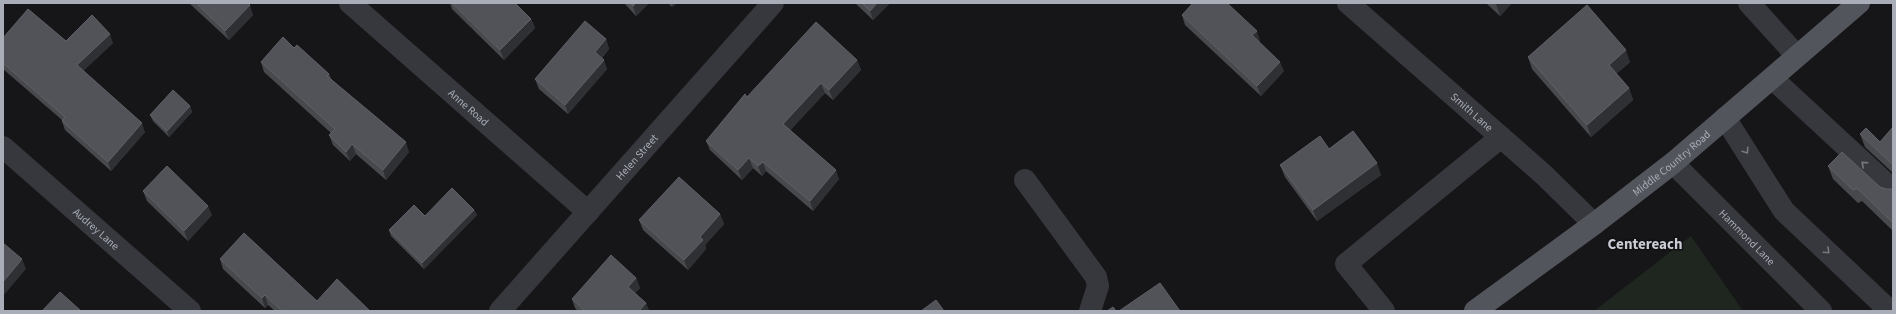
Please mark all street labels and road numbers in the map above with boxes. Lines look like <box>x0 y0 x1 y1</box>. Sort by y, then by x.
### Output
street label: Anne Road <box>445 86 492 130</box>
street label: Smith Lane <box>1447 89 1497 135</box>
street label: Middle Country Road <box>1630 127 1714 200</box>
street label: Helen Street <box>613 131 662 183</box>
street label: Audrey Lane <box>70 205 123 254</box>
street label: Hammond Lane <box>1716 206 1779 269</box>

